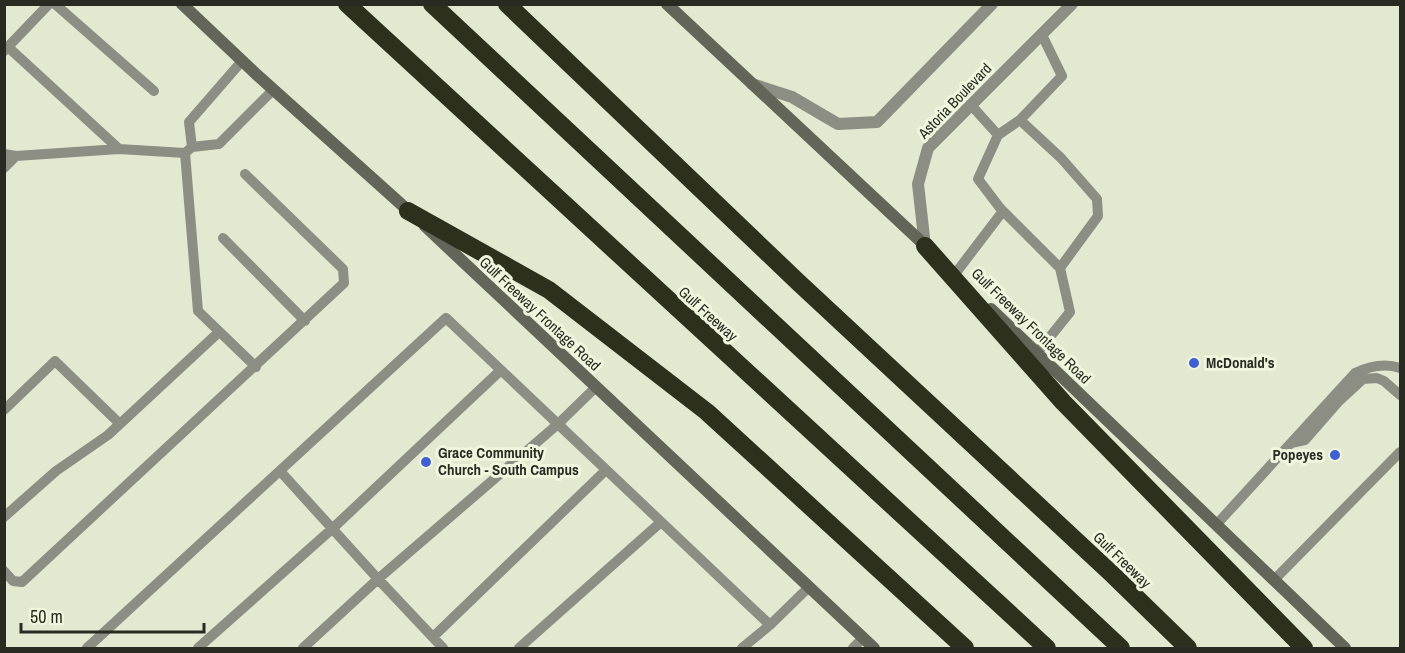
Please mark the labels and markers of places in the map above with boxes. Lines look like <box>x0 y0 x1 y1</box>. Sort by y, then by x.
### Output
place label: McDonald's <box>1206 352 1275 373</box>
marker: McDonald's <box>1187 356 1201 370</box>
place label: Grace Community Church - South Campus <box>438 442 579 480</box>
place label: Popeyes <box>1272 444 1323 465</box>
marker: Popeyes <box>1328 448 1342 462</box>
marker: Grace Community Church - South Campus <box>419 455 433 469</box>

